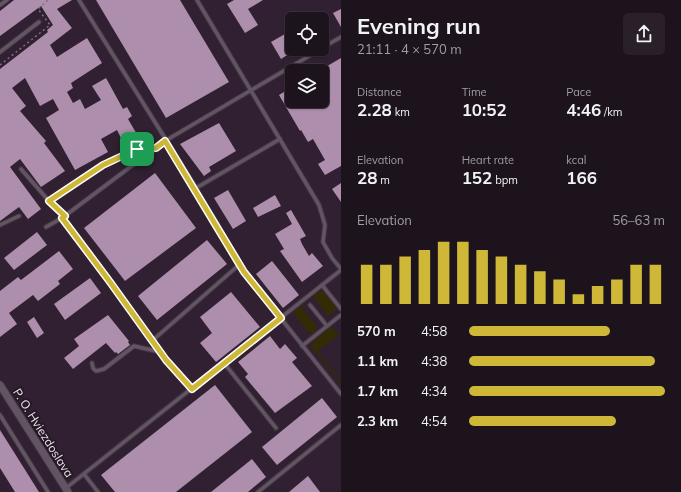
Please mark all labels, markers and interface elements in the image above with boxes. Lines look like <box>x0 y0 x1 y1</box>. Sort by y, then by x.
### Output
map controls <box>285 12 329 108</box>
button: locate <box>285 12 329 56</box>
text: Evening run <box>357 12 481 40</box>
button: share <box>623 13 665 55</box>
text: 21:11 · 4 × 570 m <box>357 41 462 57</box>
button: layers <box>285 64 329 108</box>
text: Distance <box>357 85 401 99</box>
text: Time <box>462 85 487 99</box>
text: Pace <box>566 85 591 99</box>
text: 2.28 <box>357 99 392 120</box>
text: 10:52 <box>462 99 507 120</box>
text: 4:46 <box>566 99 601 120</box>
text: km <box>392 105 410 119</box>
text: /km <box>601 105 622 119</box>
pin <box>120 132 154 166</box>
icon: arrive <box>126 138 148 160</box>
text: Elevation <box>357 153 404 167</box>
text: Heart rate <box>462 153 514 167</box>
text: kcal <box>566 153 586 167</box>
text: 28 <box>357 167 377 188</box>
text: 152 <box>462 167 492 188</box>
text: 166 <box>566 167 597 188</box>
text: m <box>377 173 390 187</box>
text: bpm <box>492 173 518 187</box>
text: Elevation <box>357 212 412 228</box>
text: 56–63 m <box>612 212 665 228</box>
text: 570 m <box>357 323 396 339</box>
text: 4:58 <box>421 323 447 339</box>
text: 1.1 km <box>357 353 398 369</box>
text: 4:38 <box>421 353 447 369</box>
text: 1.7 km <box>357 383 398 399</box>
text: 4:34 <box>421 383 447 399</box>
street label: P. O. Hviezdoslava <box>10 385 77 480</box>
text: 2.3 km <box>357 413 398 429</box>
text: 4:54 <box>421 413 447 429</box>

